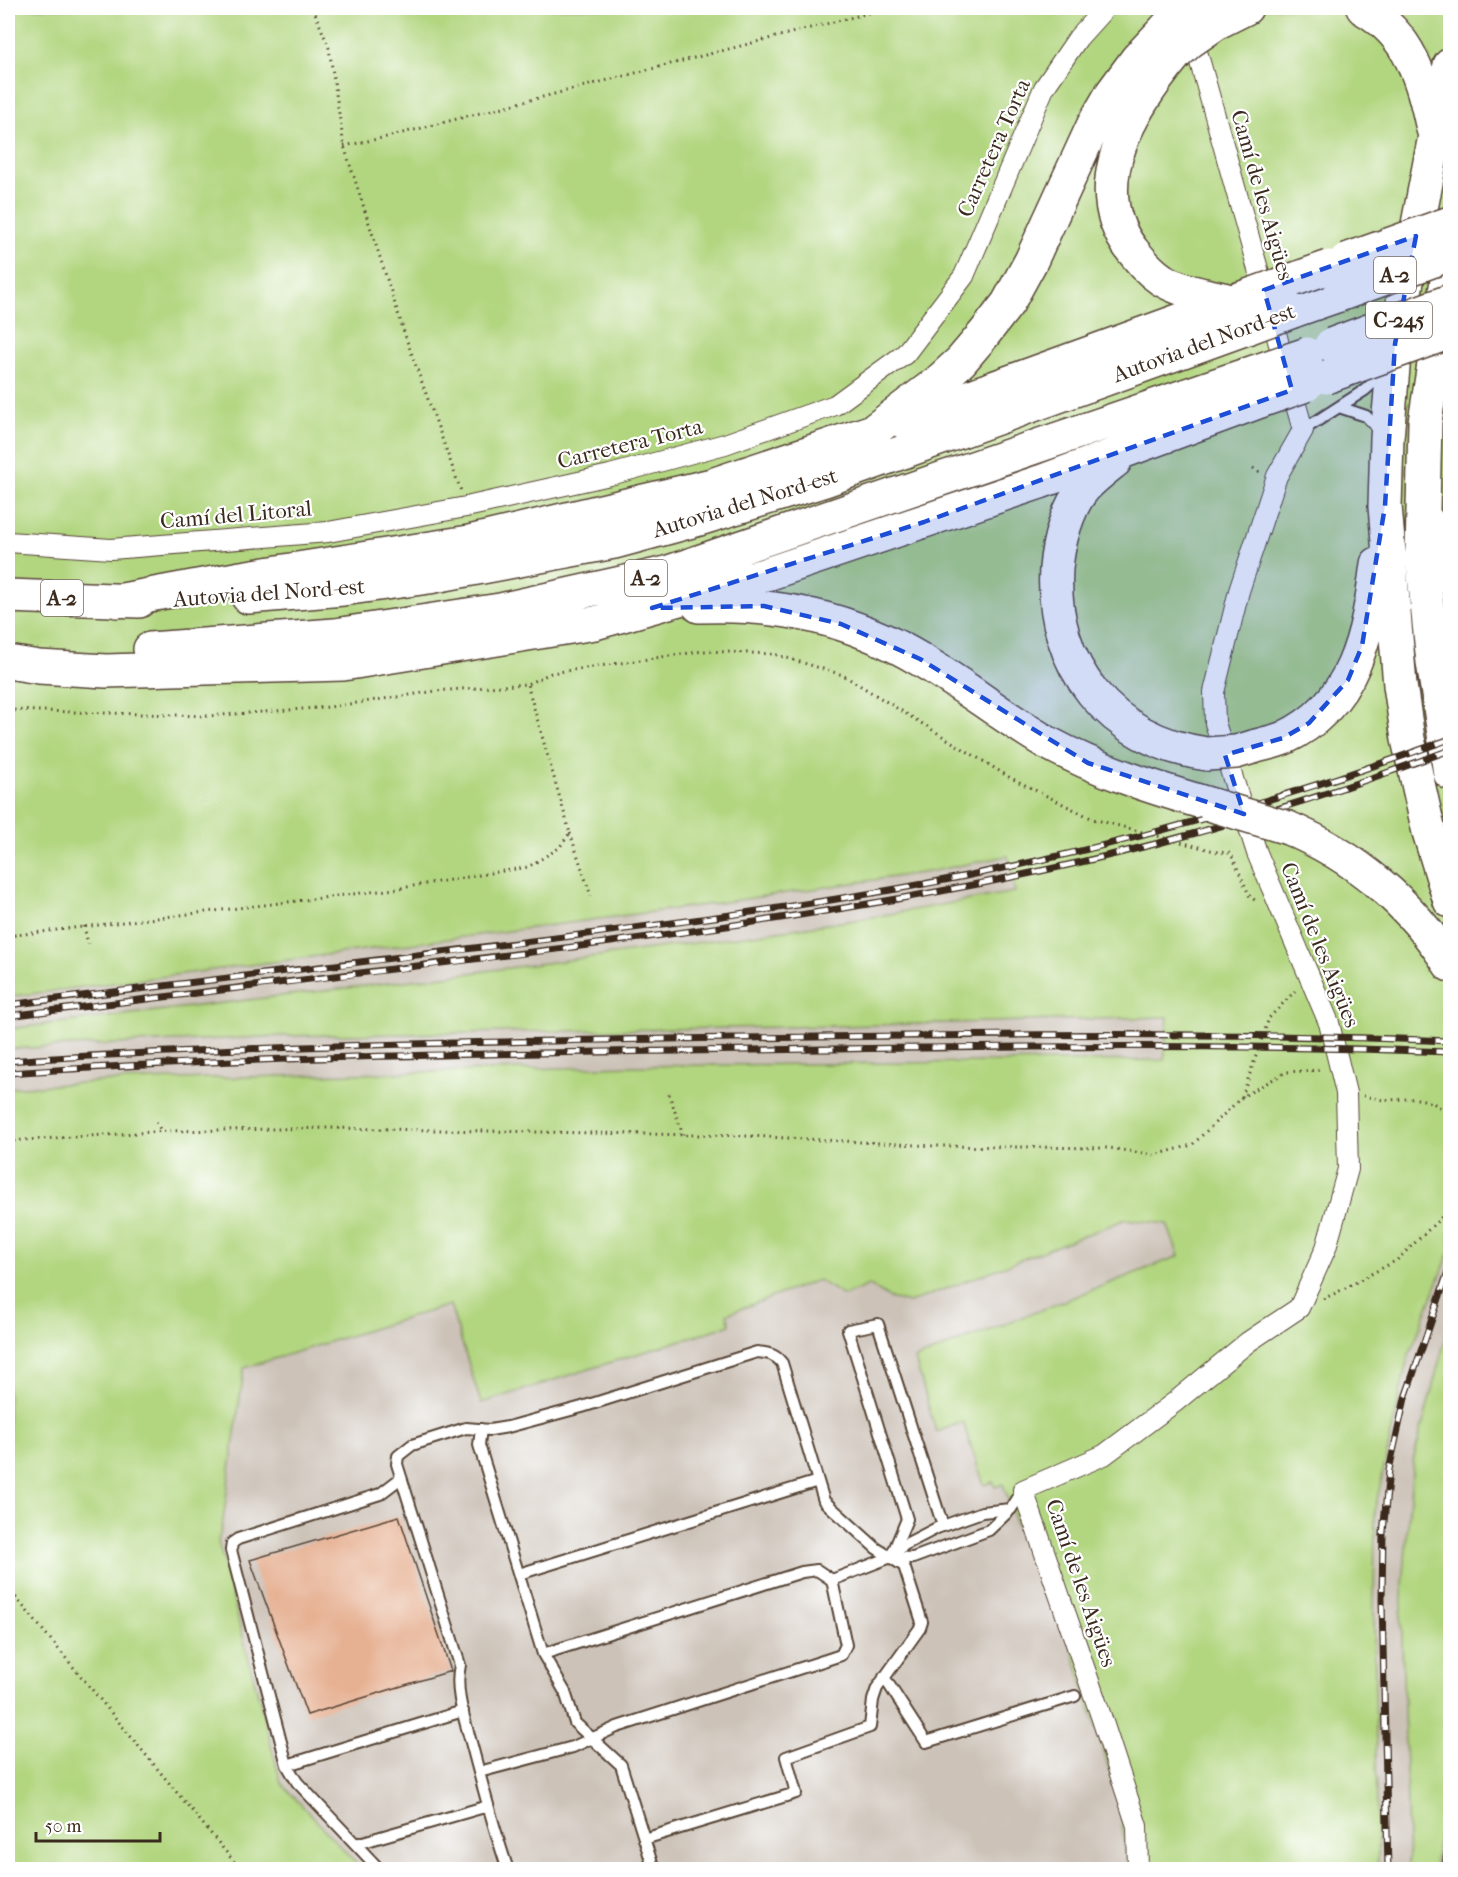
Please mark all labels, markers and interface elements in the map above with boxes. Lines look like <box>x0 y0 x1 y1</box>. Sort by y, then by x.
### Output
street label: Carretera Torta <box>952 74 1036 221</box>
street label: Camí de les Aigües <box>1225 107 1299 283</box>
road number: A-2 <box>1374 257 1416 293</box>
street label: Autovia del Nord-est <box>1108 298 1299 388</box>
road number: C-245 <box>1366 302 1432 338</box>
street label: Carretera Torta <box>555 413 706 475</box>
street label: Autovia del Nord-est <box>648 462 841 544</box>
street label: Camí del Litoral <box>159 495 313 535</box>
road number: A-2 <box>625 560 667 596</box>
street label: Autovia del Nord-est <box>171 573 366 613</box>
road number: A-2 <box>41 580 83 616</box>
street label: Camí de les Aigües <box>1275 859 1365 1031</box>
street label: Camí de les Aigües <box>1040 1496 1122 1670</box>
scale bar <box>36 1805 160 1843</box>
text: 50 m <box>45 1816 82 1837</box>

